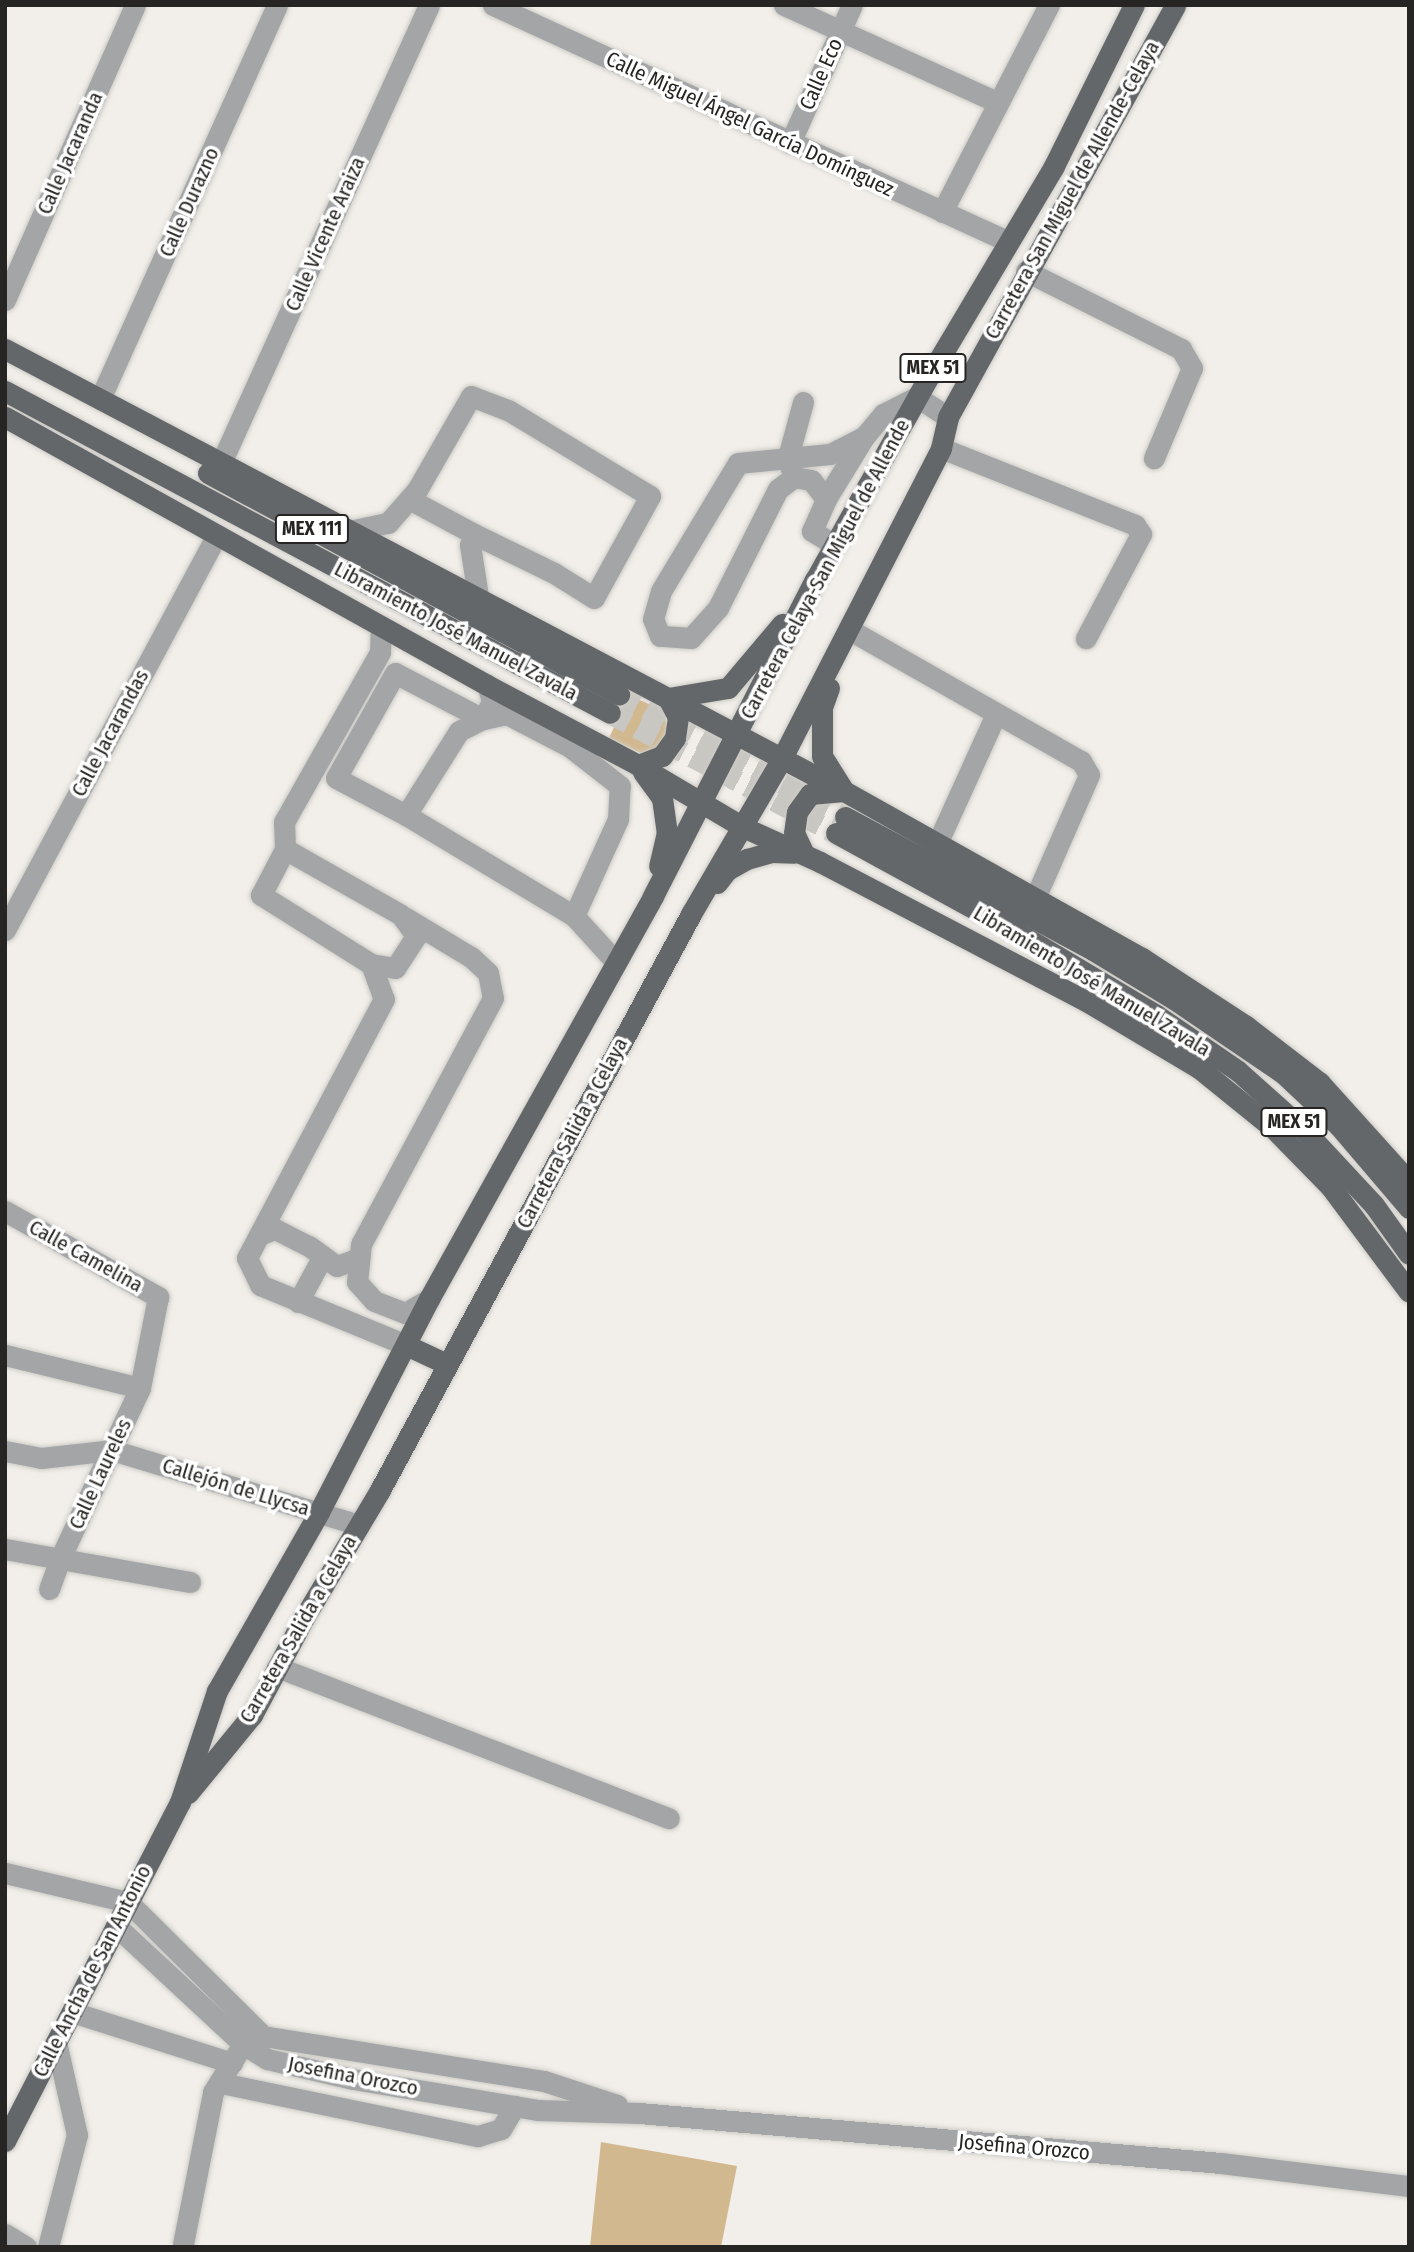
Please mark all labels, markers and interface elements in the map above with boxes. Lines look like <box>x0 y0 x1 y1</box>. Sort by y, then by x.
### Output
street label: Calle Eco <box>794 34 848 114</box>
street label: Carretera San Miguel de Allende-Celaya <box>979 36 1165 344</box>
street label: Calle Miguel Ángel García Domínguez <box>602 46 898 202</box>
street label: Calle Jacaranda <box>32 88 108 218</box>
street label: Calle Durazno <box>154 143 224 261</box>
street label: Calle Vicente Araiza <box>280 153 370 315</box>
road number: MEX 51 <box>898 352 968 384</box>
street label: Carretera Celaya-San Miguel de Allende <box>735 415 915 723</box>
road number: MEX 111 <box>274 514 350 544</box>
street label: Libramiento José Manuel Zavala <box>330 556 582 706</box>
street label: Calle Jacarandas <box>66 665 154 801</box>
street label: Libramiento José Manuel Zavala <box>969 900 1215 1062</box>
street label: Carretera Salida a Celaya <box>511 1033 633 1233</box>
road number: MEX 51 <box>1259 1106 1329 1138</box>
street label: Calle Camelina <box>25 1214 147 1298</box>
street label: Calle Laureles <box>63 1415 137 1533</box>
street label: Callejón de Llycsa <box>159 1453 313 1521</box>
street label: Carretera Salida a Celaya <box>234 1531 362 1727</box>
street label: Calle Ancha de San Antonio <box>28 1861 156 2081</box>
street label: Josefina Orozco <box>286 2051 420 2101</box>
street label: Josefina Orozco <box>957 2129 1091 2165</box>

